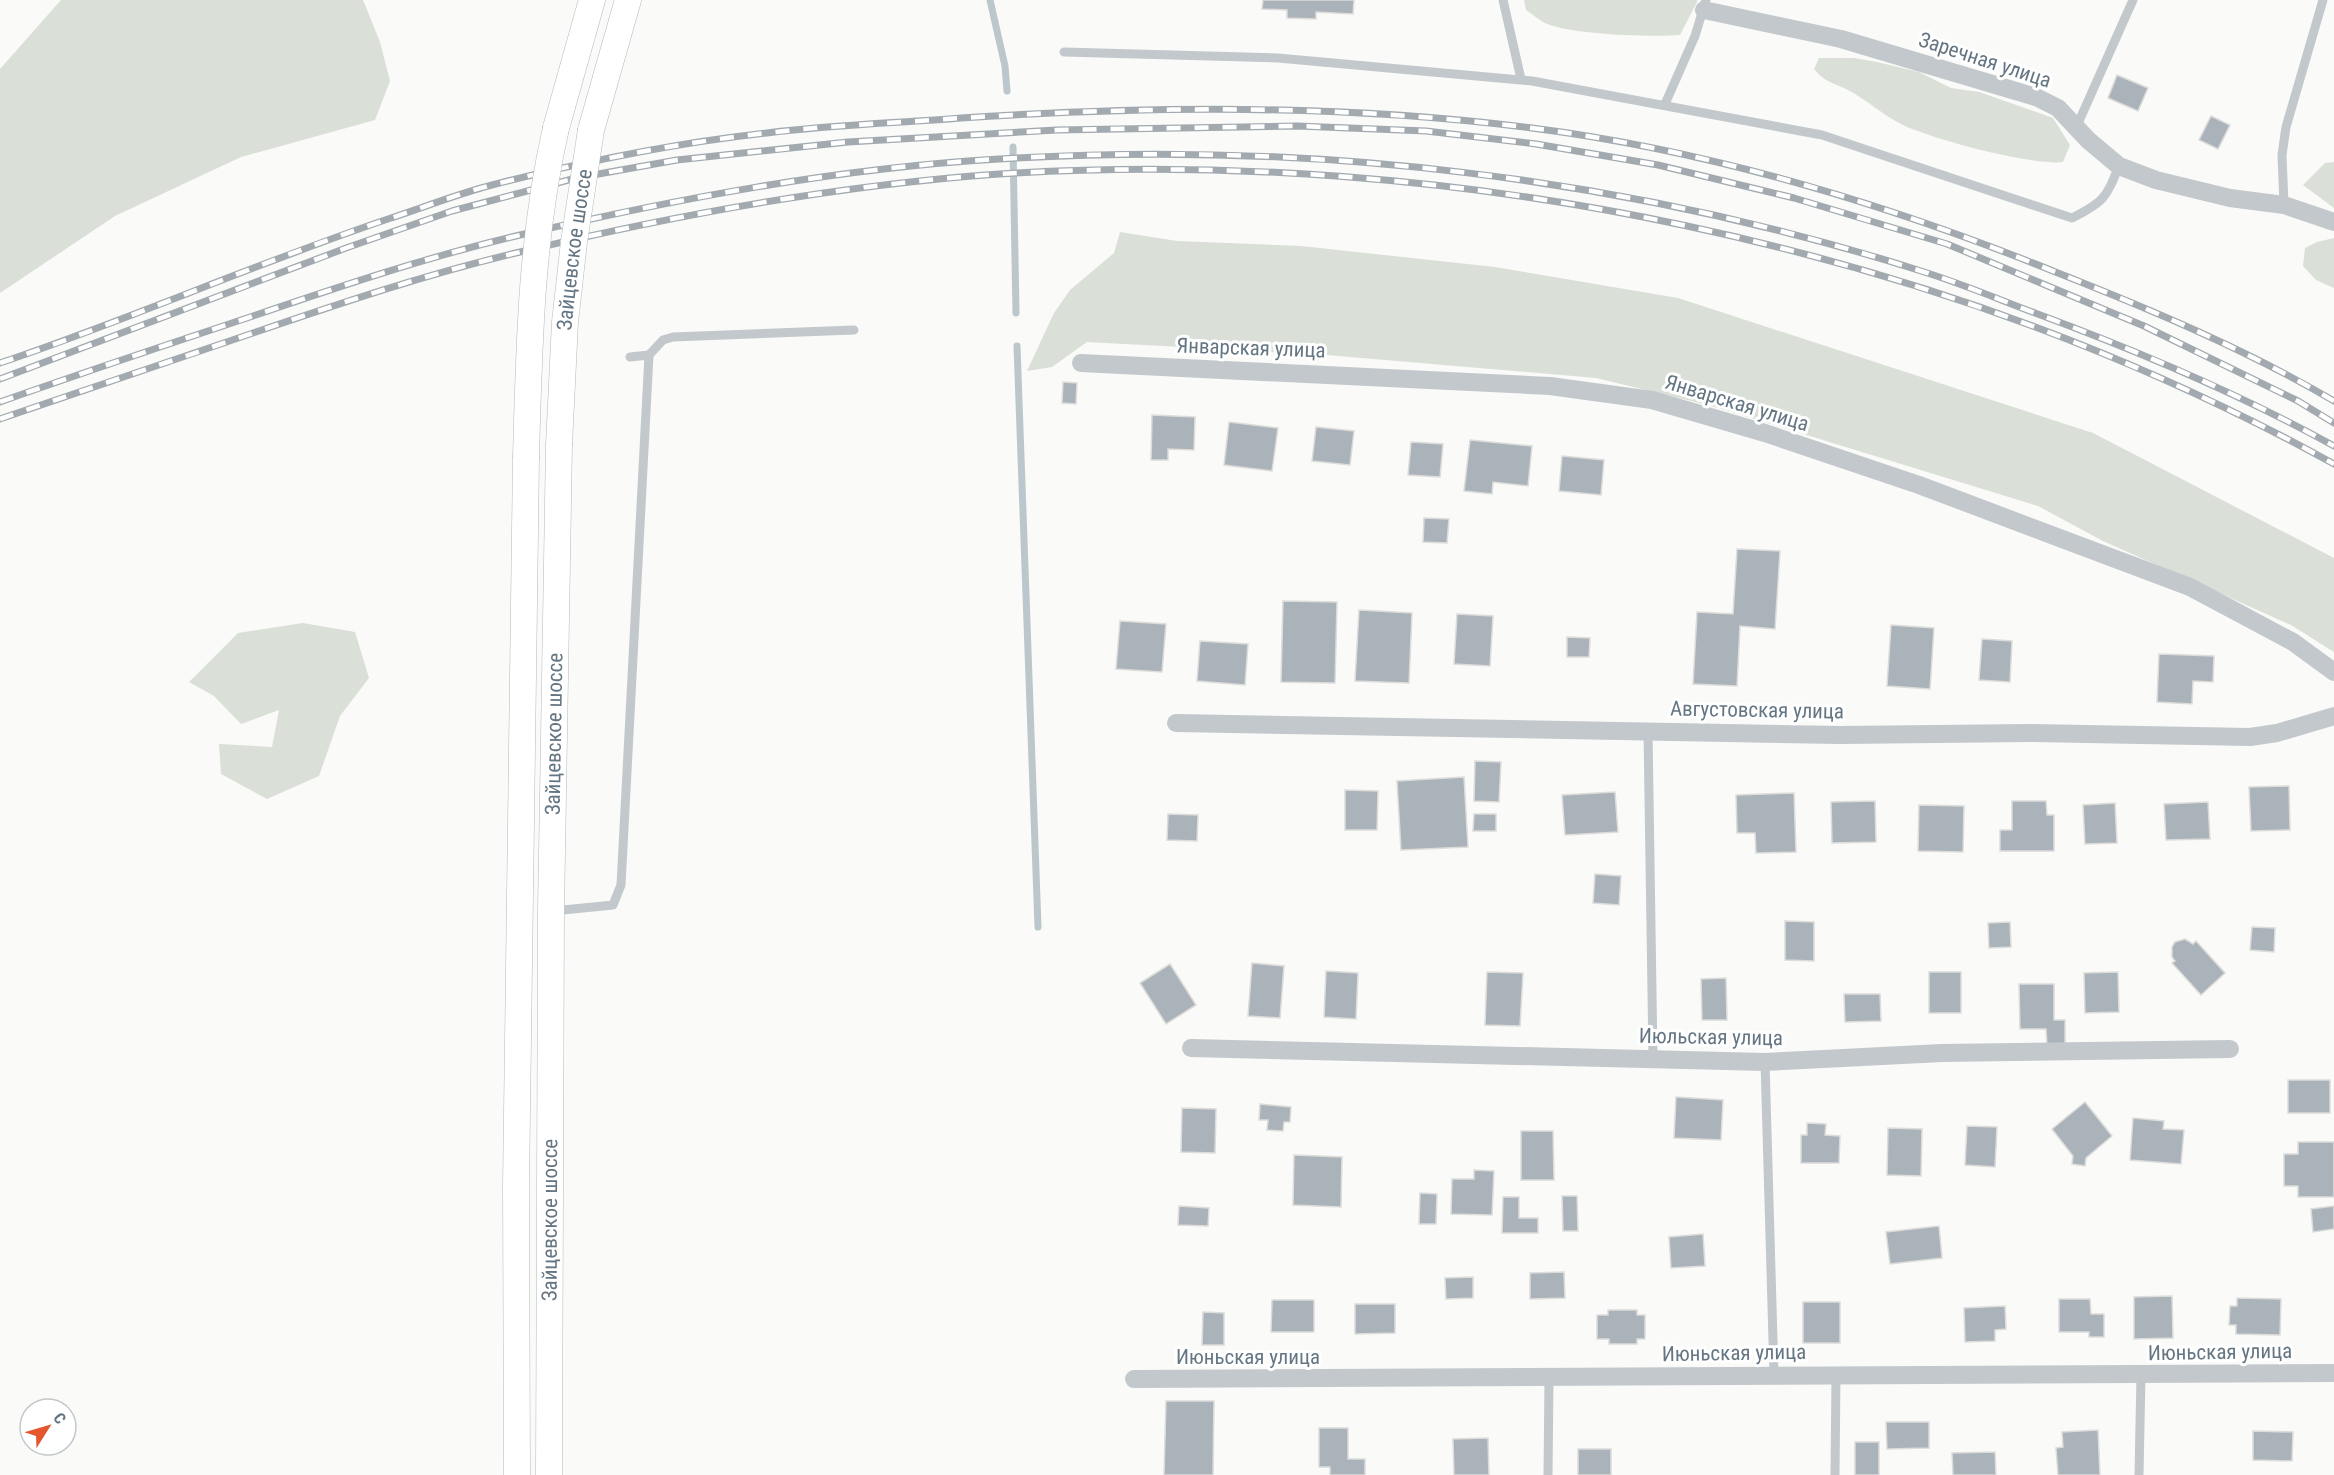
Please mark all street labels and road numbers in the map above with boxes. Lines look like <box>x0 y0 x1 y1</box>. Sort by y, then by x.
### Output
street label: Заречная улица <box>1916 27 2054 93</box>
street label: Зайцевское шоссе <box>553 167 597 331</box>
street label: Январская улица <box>1176 333 1326 363</box>
street label: Январская улица <box>1662 370 1812 436</box>
street label: Зайцевское шоссе <box>541 652 567 815</box>
street label: Августовская улица <box>1670 696 1844 724</box>
street label: Июльская улица <box>1639 1024 1783 1050</box>
street label: Зайцевское шоссе <box>538 1139 562 1301</box>
street label: Июньская улица <box>2148 1339 2292 1365</box>
street label: Июньская улица <box>1662 1340 1806 1366</box>
street label: Июньская улица <box>1176 1345 1320 1369</box>

